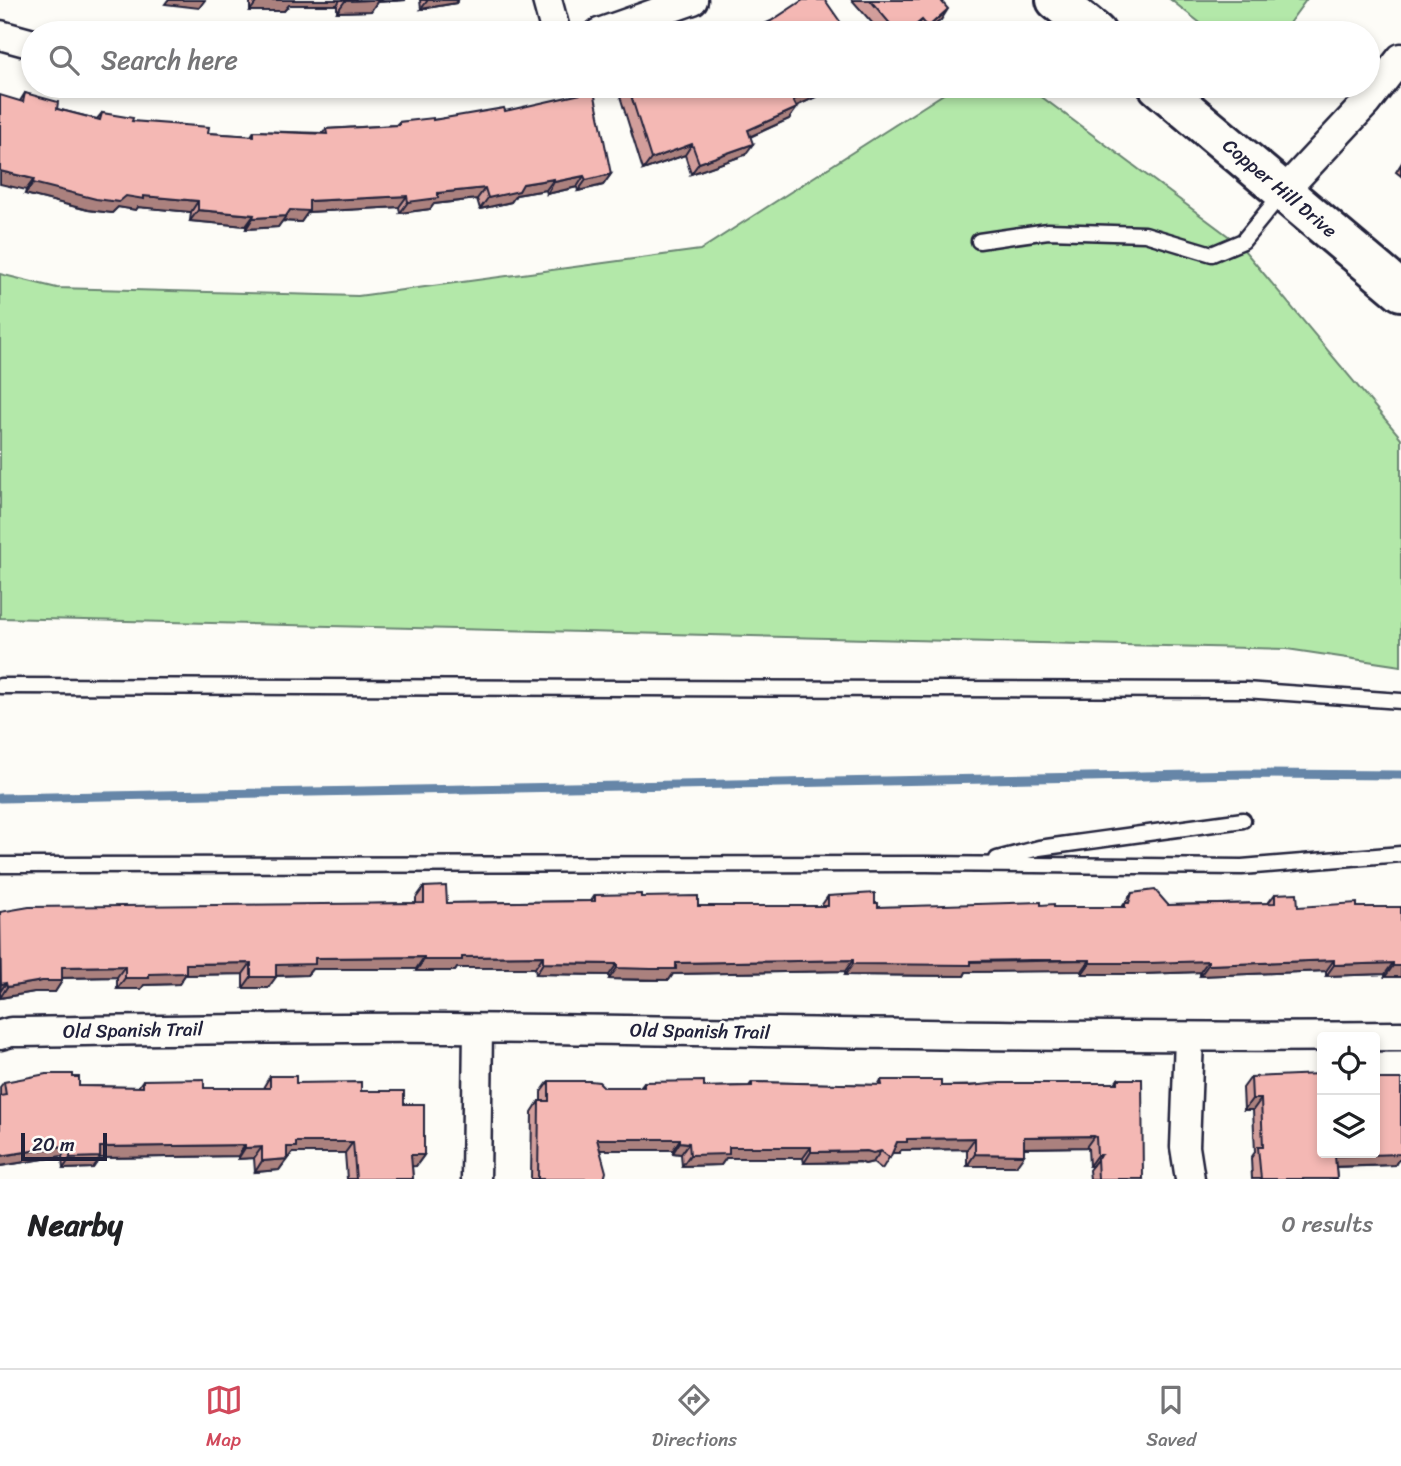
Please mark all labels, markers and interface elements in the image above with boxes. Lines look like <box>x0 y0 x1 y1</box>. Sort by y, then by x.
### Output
search box <box>21 21 1380 98</box>
text: Search here <box>101 37 238 83</box>
icon: search <box>45 41 83 79</box>
street label: Copper Hill Drive <box>1215 130 1345 246</box>
street label: Old Spanish Trail <box>63 1012 204 1048</box>
street label: Old Spanish Trail <box>630 1013 771 1049</box>
map controls <box>1317 1032 1380 1158</box>
button: locate <box>1317 1032 1380 1095</box>
button: layers <box>1317 1095 1380 1158</box>
text: 20 m <box>32 1128 75 1161</box>
scale bar <box>21 1130 107 1162</box>
text: Nearby <box>28 1198 123 1252</box>
text: 0 results <box>1281 1204 1373 1245</box>
tab: Map <box>205 1381 243 1456</box>
tab: Directions <box>652 1381 737 1456</box>
tab: Saved <box>1146 1381 1196 1456</box>

